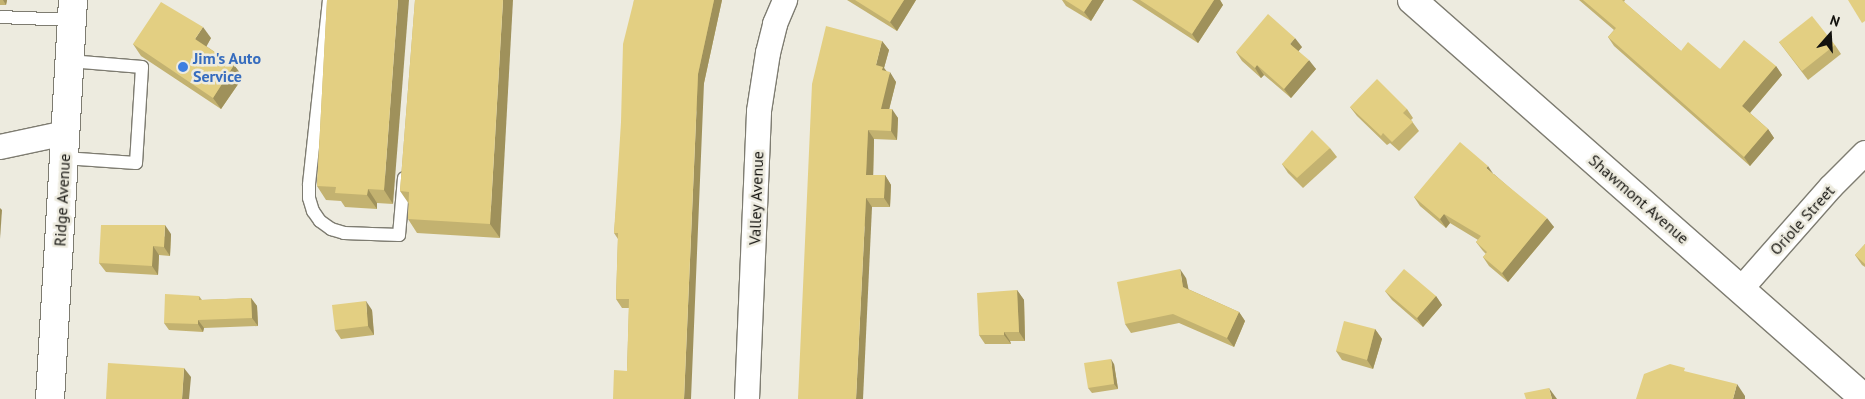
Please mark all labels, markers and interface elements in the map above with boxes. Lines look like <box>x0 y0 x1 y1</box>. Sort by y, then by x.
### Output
north arrow <box>1805 10 1855 60</box>
text: N <box>1828 11 1842 31</box>
place label: Jim's Auto Service <box>193 48 262 86</box>
marker: Jim's Auto Service <box>177 61 189 73</box>
street label: Valley Avenue <box>745 150 767 246</box>
street label: Shawmont Avenue <box>1585 150 1693 248</box>
street label: Ridge Avenue <box>50 153 74 247</box>
street label: Oriole Street <box>1766 181 1838 259</box>

